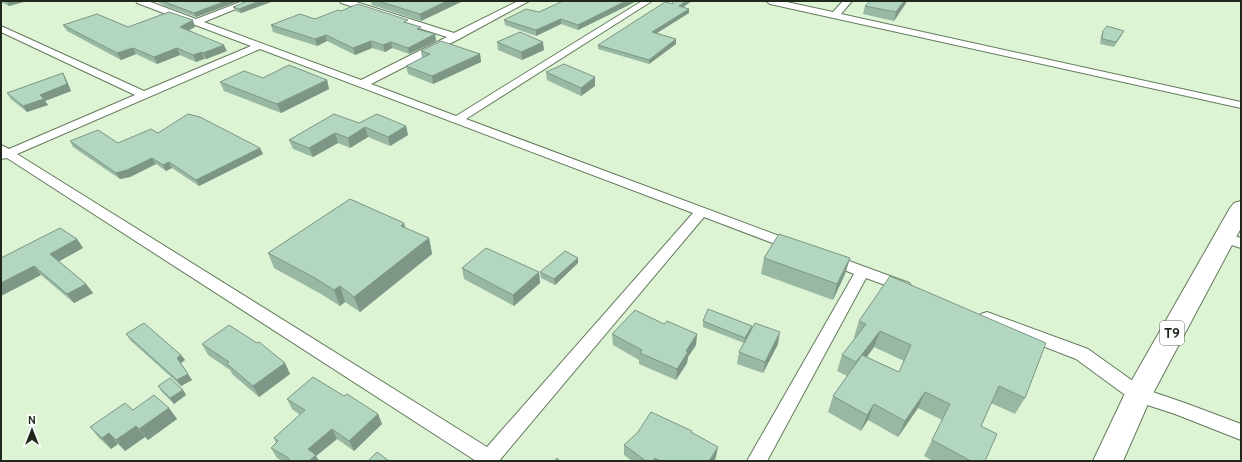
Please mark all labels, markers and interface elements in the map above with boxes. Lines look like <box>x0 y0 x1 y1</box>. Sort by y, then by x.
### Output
road number: T9 <box>1160 321 1184 345</box>
north arrow <box>12 410 52 450</box>
text: N <box>28 413 36 427</box>

